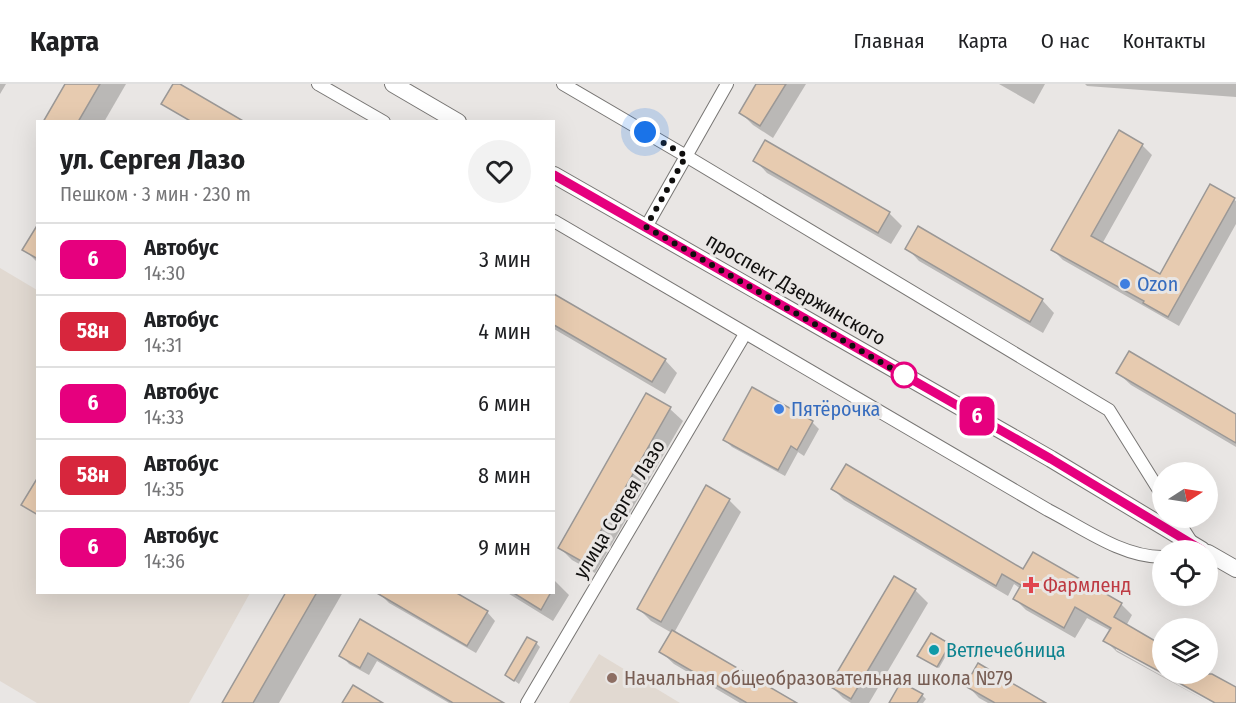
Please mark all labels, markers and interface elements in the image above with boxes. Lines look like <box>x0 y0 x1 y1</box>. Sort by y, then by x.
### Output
text: Карта <box>30 25 99 58</box>
text: Главная <box>854 28 925 54</box>
text: Карта <box>958 28 1008 54</box>
text: О нас <box>1041 28 1089 54</box>
text: Контакты <box>1122 28 1206 54</box>
your location <box>630 117 660 147</box>
button: heart <box>468 140 531 203</box>
text: ул. Сергея Лазо <box>60 143 245 176</box>
text: Пешком · 3 мин · 230 m <box>60 182 251 206</box>
street label: проспект Дзержинского <box>702 228 890 350</box>
text: Автобус <box>144 234 219 261</box>
text: 6 <box>88 246 98 272</box>
text: 3 мин <box>479 246 531 273</box>
text: 14:30 <box>144 261 185 285</box>
place label: Ozon <box>1137 272 1178 296</box>
marker: Ozon <box>1118 277 1132 291</box>
text: Автобус <box>144 306 219 333</box>
text: 58н <box>77 318 109 344</box>
text: 4 мин <box>478 318 531 345</box>
text: 14:31 <box>144 333 182 357</box>
unlabelled marker <box>891 362 917 388</box>
text: Автобус <box>144 378 219 405</box>
text: 6 <box>88 390 98 416</box>
text: 6 мин <box>478 390 531 417</box>
line badge: 6 <box>958 396 996 436</box>
place label: Пятёрочка <box>791 397 880 421</box>
marker: Пятёрочка <box>772 402 786 416</box>
text: 6 <box>972 403 982 429</box>
text: 14:33 <box>144 405 184 429</box>
street label: улица Сергея Лазо <box>568 435 670 583</box>
text: Автобус <box>144 450 219 477</box>
text: 58н <box>77 462 109 488</box>
text: 8 мин <box>478 462 531 489</box>
north arrow <box>1152 462 1218 528</box>
map controls <box>1152 462 1218 684</box>
text: 14:35 <box>144 477 184 501</box>
text: Автобус <box>144 522 219 549</box>
text: 6 <box>88 534 98 560</box>
text: 9 мин <box>478 534 531 561</box>
button: locate <box>1152 540 1218 606</box>
text: 14:36 <box>144 549 185 573</box>
place label: Фармленд <box>1043 573 1131 597</box>
marker: Фармленд <box>1024 578 1038 592</box>
button: layers <box>1152 618 1218 684</box>
place label: Ветлечебница <box>946 638 1066 662</box>
marker: Ветлечебница <box>927 643 941 657</box>
place label: Начальная общеобразовательная школа №79 <box>624 666 1013 690</box>
marker: Начальная общеобразовательная школа №79 <box>605 671 619 685</box>

